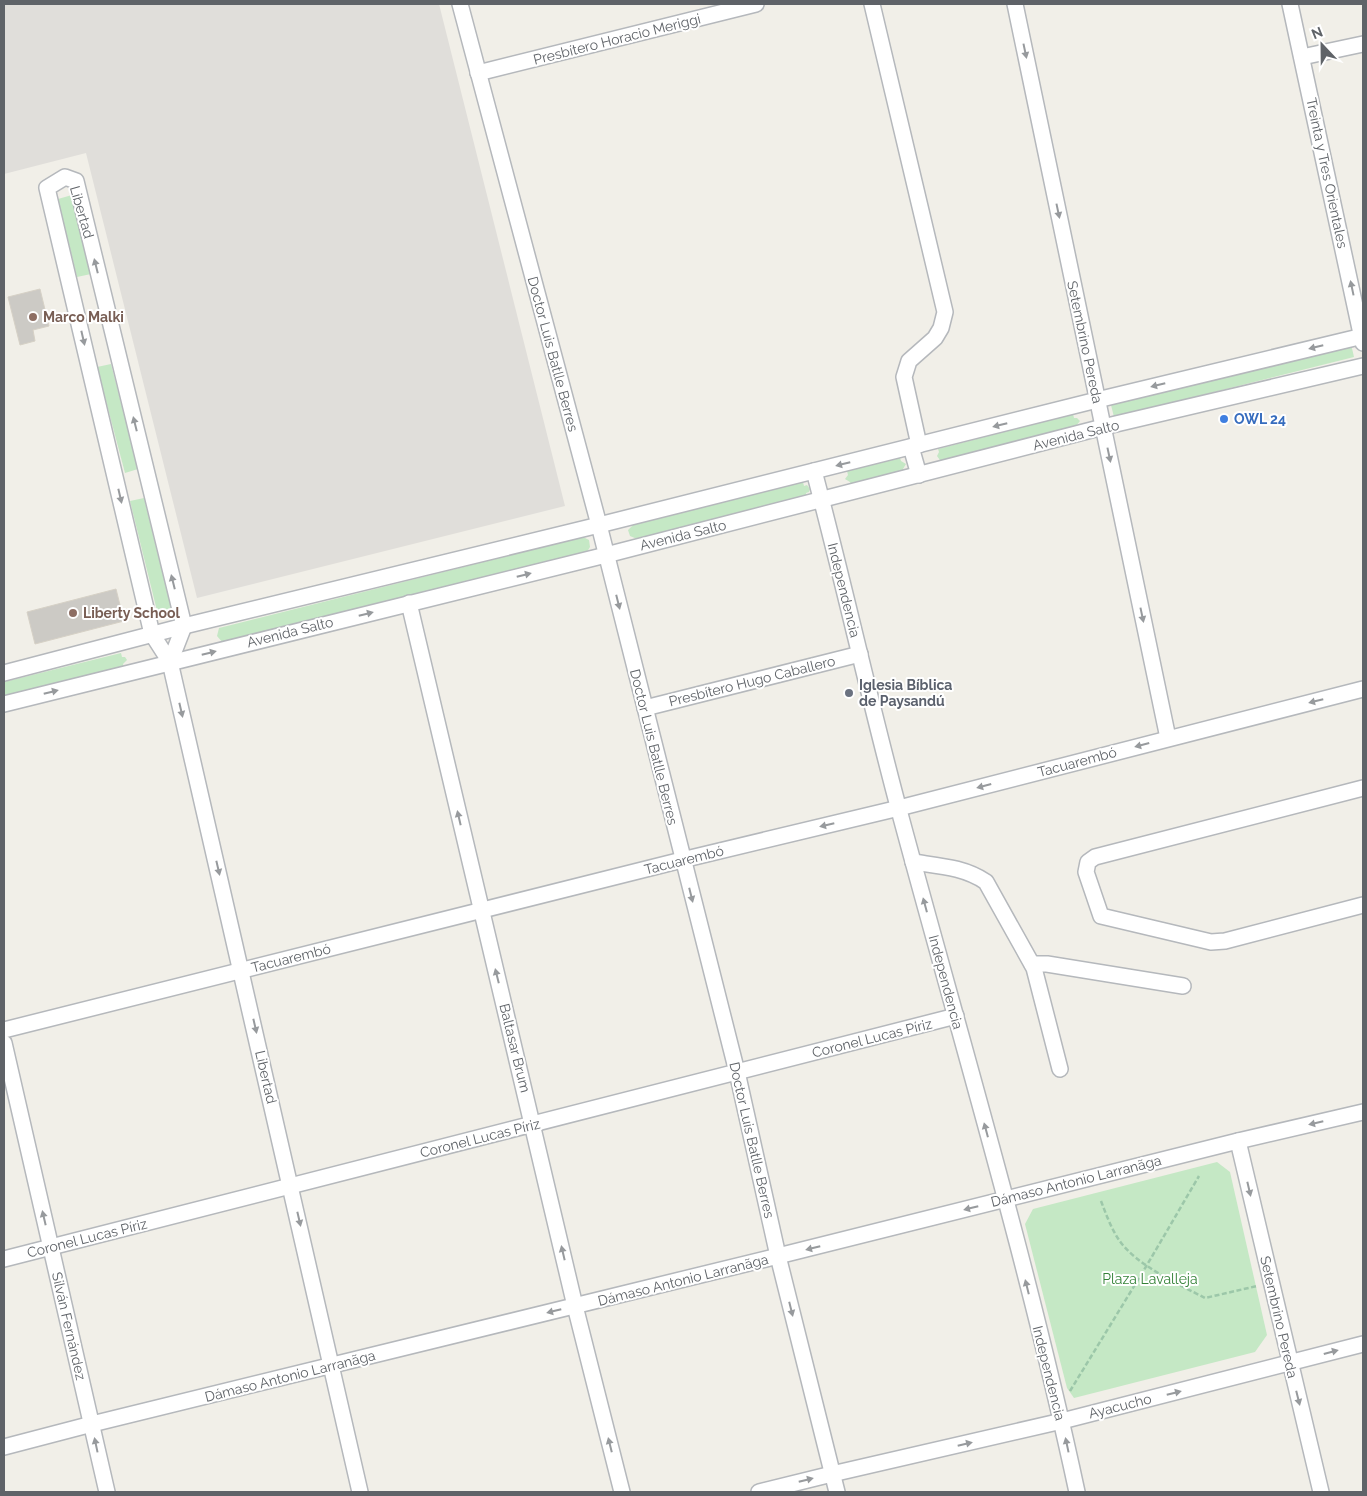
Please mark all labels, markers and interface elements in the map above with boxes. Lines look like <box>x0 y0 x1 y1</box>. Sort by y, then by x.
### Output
street label: Presbítero Horacio Meriggi <box>532 10 702 68</box>
north arrow <box>1297 20 1347 70</box>
text: N <box>1309 24 1325 42</box>
one-way arrow <box>1021 44 1029 59</box>
street label: Treinta y Tres Orientales <box>1303 96 1351 250</box>
street label: Libertad <box>67 184 97 240</box>
one-way arrow <box>1054 203 1062 218</box>
one-way arrow <box>92 259 100 274</box>
street label: Doctor Luis Batlle Berres <box>525 275 581 434</box>
street label: Setembrino Pereda <box>1064 279 1106 405</box>
one-way arrow <box>1348 281 1356 296</box>
place label: Marco Malki <box>43 309 124 325</box>
marker: Marco Malki <box>27 311 39 323</box>
one-way arrow <box>79 330 87 345</box>
one-way arrow <box>1308 343 1323 351</box>
one-way arrow <box>1150 381 1165 389</box>
place label: OWL 24 <box>1234 411 1286 427</box>
marker: OWL 24 <box>1218 413 1230 425</box>
one-way arrow <box>131 417 139 432</box>
street label: Avenida Salto <box>1031 417 1121 453</box>
one-way arrow <box>993 421 1008 429</box>
one-way arrow <box>1105 448 1113 464</box>
one-way arrow <box>835 460 850 468</box>
one-way arrow <box>116 488 124 503</box>
street label: Avenida Salto <box>638 517 728 553</box>
street label: Independencia <box>824 541 864 639</box>
one-way arrow <box>517 571 532 579</box>
one-way arrow <box>169 575 177 590</box>
one-way arrow <box>614 595 622 610</box>
place label: Liberty School <box>83 605 180 621</box>
marker: Liberty School <box>67 607 79 619</box>
one-way arrow <box>1138 607 1146 622</box>
one-way arrow <box>359 609 374 617</box>
street label: Avenida Salto <box>245 614 335 650</box>
one-way arrow <box>201 649 216 657</box>
street label: Presbítero Hugo Caballero <box>667 653 837 709</box>
street label: Doctor Luis Batlle Berres <box>627 667 681 827</box>
place label: Iglesia Bíblica de Paysandú <box>859 677 952 709</box>
marker: Iglesia Bíblica de Paysandú <box>843 687 855 699</box>
one-way arrow <box>44 688 59 696</box>
one-way arrow <box>1308 697 1323 705</box>
one-way arrow <box>177 702 185 717</box>
one-way arrow <box>1134 741 1149 749</box>
street label: Tacuarembó <box>1036 744 1118 780</box>
one-way arrow <box>977 782 992 790</box>
one-way arrow <box>455 810 463 825</box>
one-way arrow <box>819 821 834 829</box>
street label: Tacuarembó <box>643 842 725 878</box>
one-way arrow <box>214 861 222 876</box>
one-way arrow <box>688 888 696 903</box>
one-way arrow <box>921 898 929 913</box>
street label: Independencia <box>926 933 966 1031</box>
street label: Tacuarembó <box>250 940 332 976</box>
one-way arrow <box>493 968 501 984</box>
street label: Baltasar Brum <box>496 1002 534 1094</box>
street label: Coronel Lucas Píriz <box>810 1015 934 1061</box>
one-way arrow <box>251 1019 259 1034</box>
street label: Libertad <box>252 1049 280 1105</box>
street label: Doctor Luis Batlle Berres <box>726 1060 778 1220</box>
street label: Coronel Lucas Píriz <box>418 1115 542 1161</box>
one-way arrow <box>1308 1119 1323 1127</box>
one-way arrow <box>982 1122 990 1137</box>
street label: Dámaso Antonio Larranãga <box>989 1152 1163 1210</box>
one-way arrow <box>1245 1181 1253 1196</box>
one-way arrow <box>963 1204 979 1212</box>
one-way arrow <box>40 1211 48 1226</box>
one-way arrow <box>295 1211 303 1227</box>
street label: Coronel Lucas Píriz <box>25 1215 149 1261</box>
one-way arrow <box>806 1244 821 1252</box>
one-way arrow <box>559 1246 567 1261</box>
street label: Dámaso Antonio Larranãga <box>596 1251 770 1309</box>
street label: Setembrino Pereda <box>1257 1254 1301 1380</box>
street label: Silván Fernández <box>49 1270 89 1382</box>
park label: Plaza Lavalleja <box>1102 1271 1198 1287</box>
one-way arrow <box>1023 1279 1031 1294</box>
one-way arrow <box>787 1301 795 1316</box>
one-way arrow <box>546 1307 561 1315</box>
street label: Independencia <box>1029 1324 1069 1422</box>
street label: Dámaso Antonio Larranãga <box>203 1347 377 1405</box>
one-way arrow <box>1323 1348 1339 1356</box>
one-way arrow <box>1166 1389 1181 1397</box>
street label: Ayacucho <box>1087 1390 1153 1422</box>
one-way arrow <box>1294 1390 1302 1405</box>
one-way arrow <box>92 1436 100 1452</box>
one-way arrow <box>1062 1436 1070 1452</box>
one-way arrow <box>606 1437 614 1452</box>
one-way arrow <box>957 1440 972 1448</box>
one-way arrow <box>799 1476 814 1484</box>

